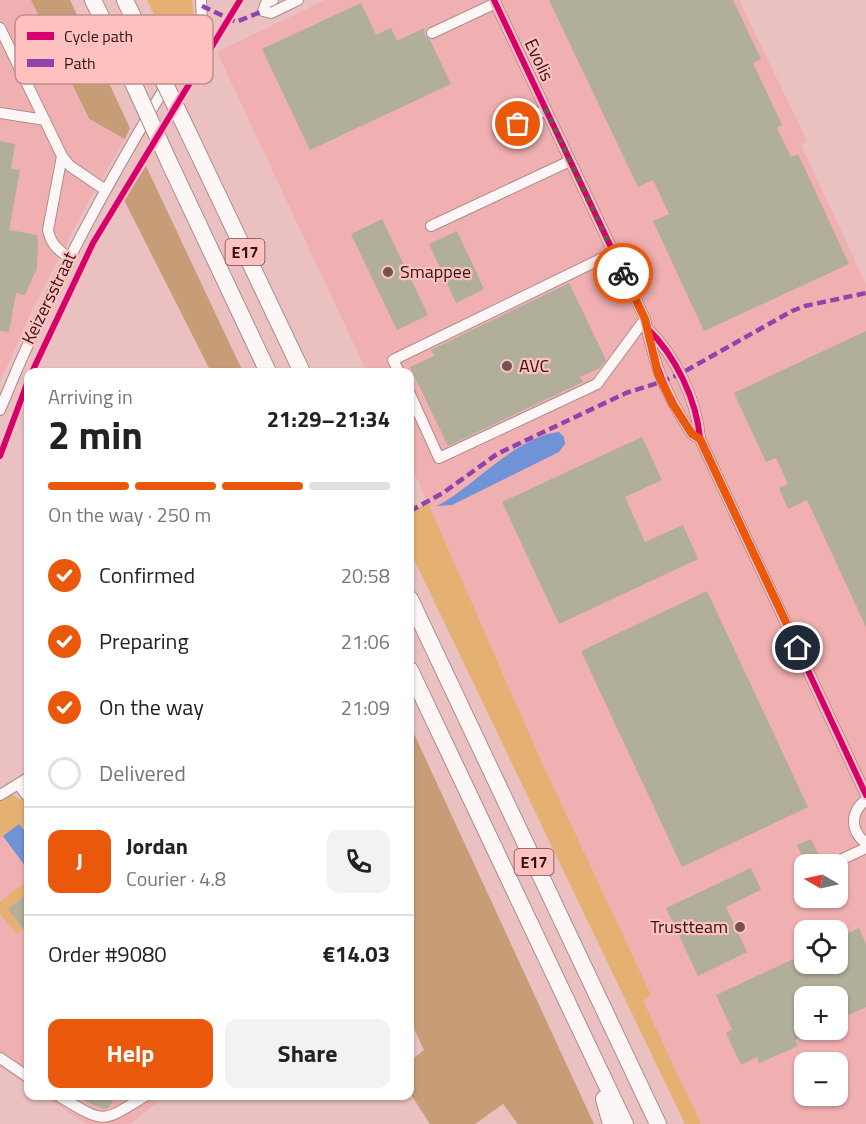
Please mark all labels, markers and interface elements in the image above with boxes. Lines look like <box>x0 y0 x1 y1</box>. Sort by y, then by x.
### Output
legend <box>15 15 213 84</box>
text: Cycle path <box>64 24 133 48</box>
street label: Evolis <box>518 34 561 86</box>
text: Path <box>64 51 96 75</box>
pin <box>492 98 543 149</box>
icon: bag <box>501 107 534 140</box>
road number: E17 <box>226 239 264 265</box>
courier <box>593 243 653 303</box>
street label: Keizersstraat <box>14 246 83 349</box>
icon: bike <box>607 257 640 290</box>
place label: Smappee <box>400 258 471 285</box>
marker: Smappee <box>381 265 395 279</box>
place label: AVC <box>519 352 550 379</box>
marker: AVC <box>500 359 514 373</box>
text: Arriving in <box>48 381 133 412</box>
text: 21:29–21:34 <box>267 402 390 436</box>
text: 2 min <box>48 405 143 464</box>
text: On the way · 250 m <box>48 499 211 530</box>
text: Confirmed <box>99 558 195 592</box>
icon: check <box>48 559 81 592</box>
text: 20:58 <box>341 560 390 591</box>
pin <box>772 622 823 673</box>
text: Preparing <box>99 624 189 658</box>
icon: check <box>48 625 81 658</box>
text: 21:06 <box>341 626 390 657</box>
icon: home <box>781 631 814 664</box>
text: On the way <box>99 690 204 724</box>
icon: check <box>48 691 81 724</box>
text: 21:09 <box>341 692 390 723</box>
text: Delivered <box>99 756 186 790</box>
text: Jordan <box>126 829 188 863</box>
button: phone <box>327 830 390 893</box>
text: J <box>76 844 83 878</box>
road number: E17 <box>514 849 554 875</box>
north arrow <box>794 854 848 908</box>
map controls <box>794 854 848 1106</box>
text: Courier · 4.8 <box>126 863 226 894</box>
place label: Trustteam <box>650 913 728 940</box>
marker: Trustteam <box>733 920 747 934</box>
button: locate <box>794 920 848 974</box>
text: Order #9080 <box>48 937 167 971</box>
text: €14.03 <box>323 937 390 971</box>
button: + <box>794 986 848 1040</box>
button: Help <box>48 1019 213 1088</box>
button: Share <box>225 1019 390 1088</box>
button: − <box>794 1052 848 1106</box>

